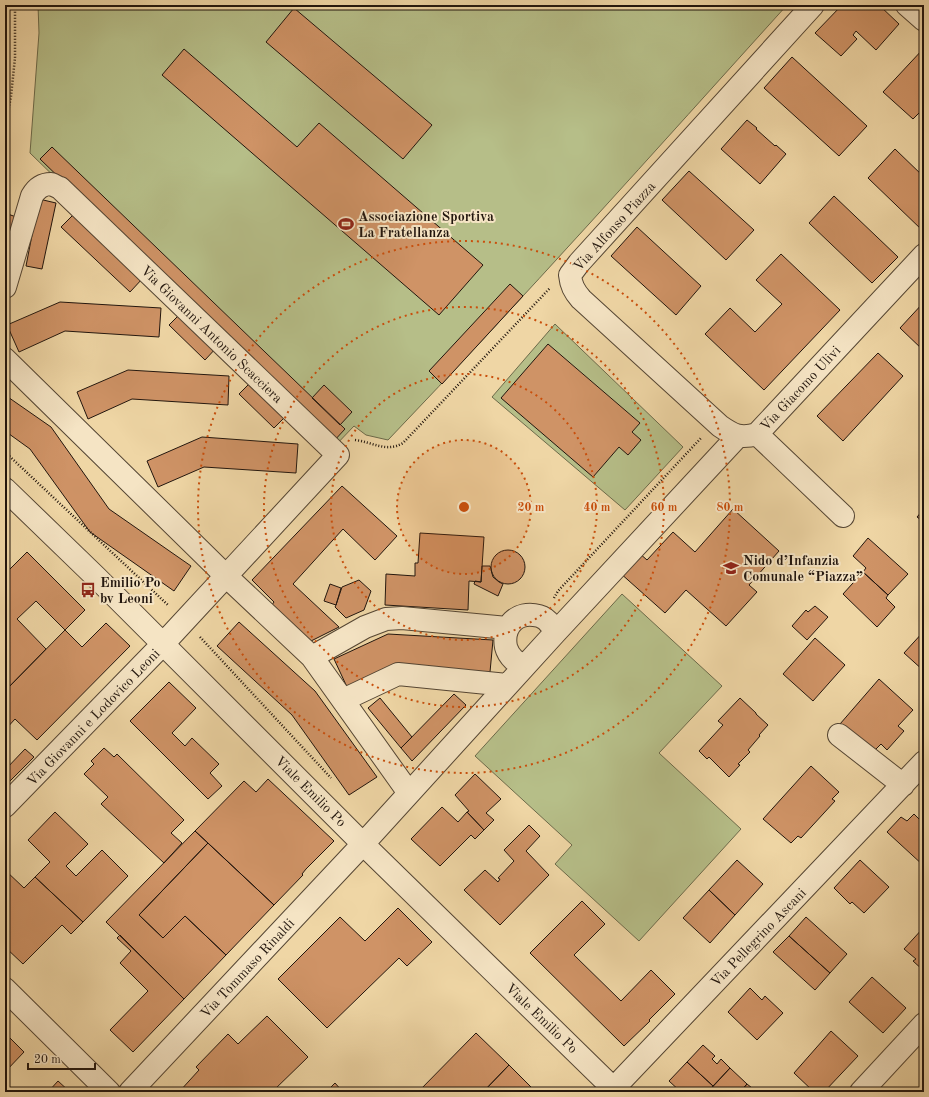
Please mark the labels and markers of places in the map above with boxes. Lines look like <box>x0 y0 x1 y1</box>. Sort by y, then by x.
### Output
place label: Associazione Sportiva La Fratellanza <box>358 210 494 240</box>
sports icon: Associazione Sportiva La Fratellanza <box>337 215 355 233</box>
centre of rings <box>457 500 471 514</box>
place label: Nido d’Infanzia Comunale “Piazza” <box>743 554 863 584</box>
school or university icon: Nido d’Infanzia Comunale “Piazza” <box>722 559 740 577</box>
place label: Emilio Po bv Leoni <box>100 576 161 606</box>
bus stop icon: Emilio Po bv Leoni <box>79 581 97 599</box>

